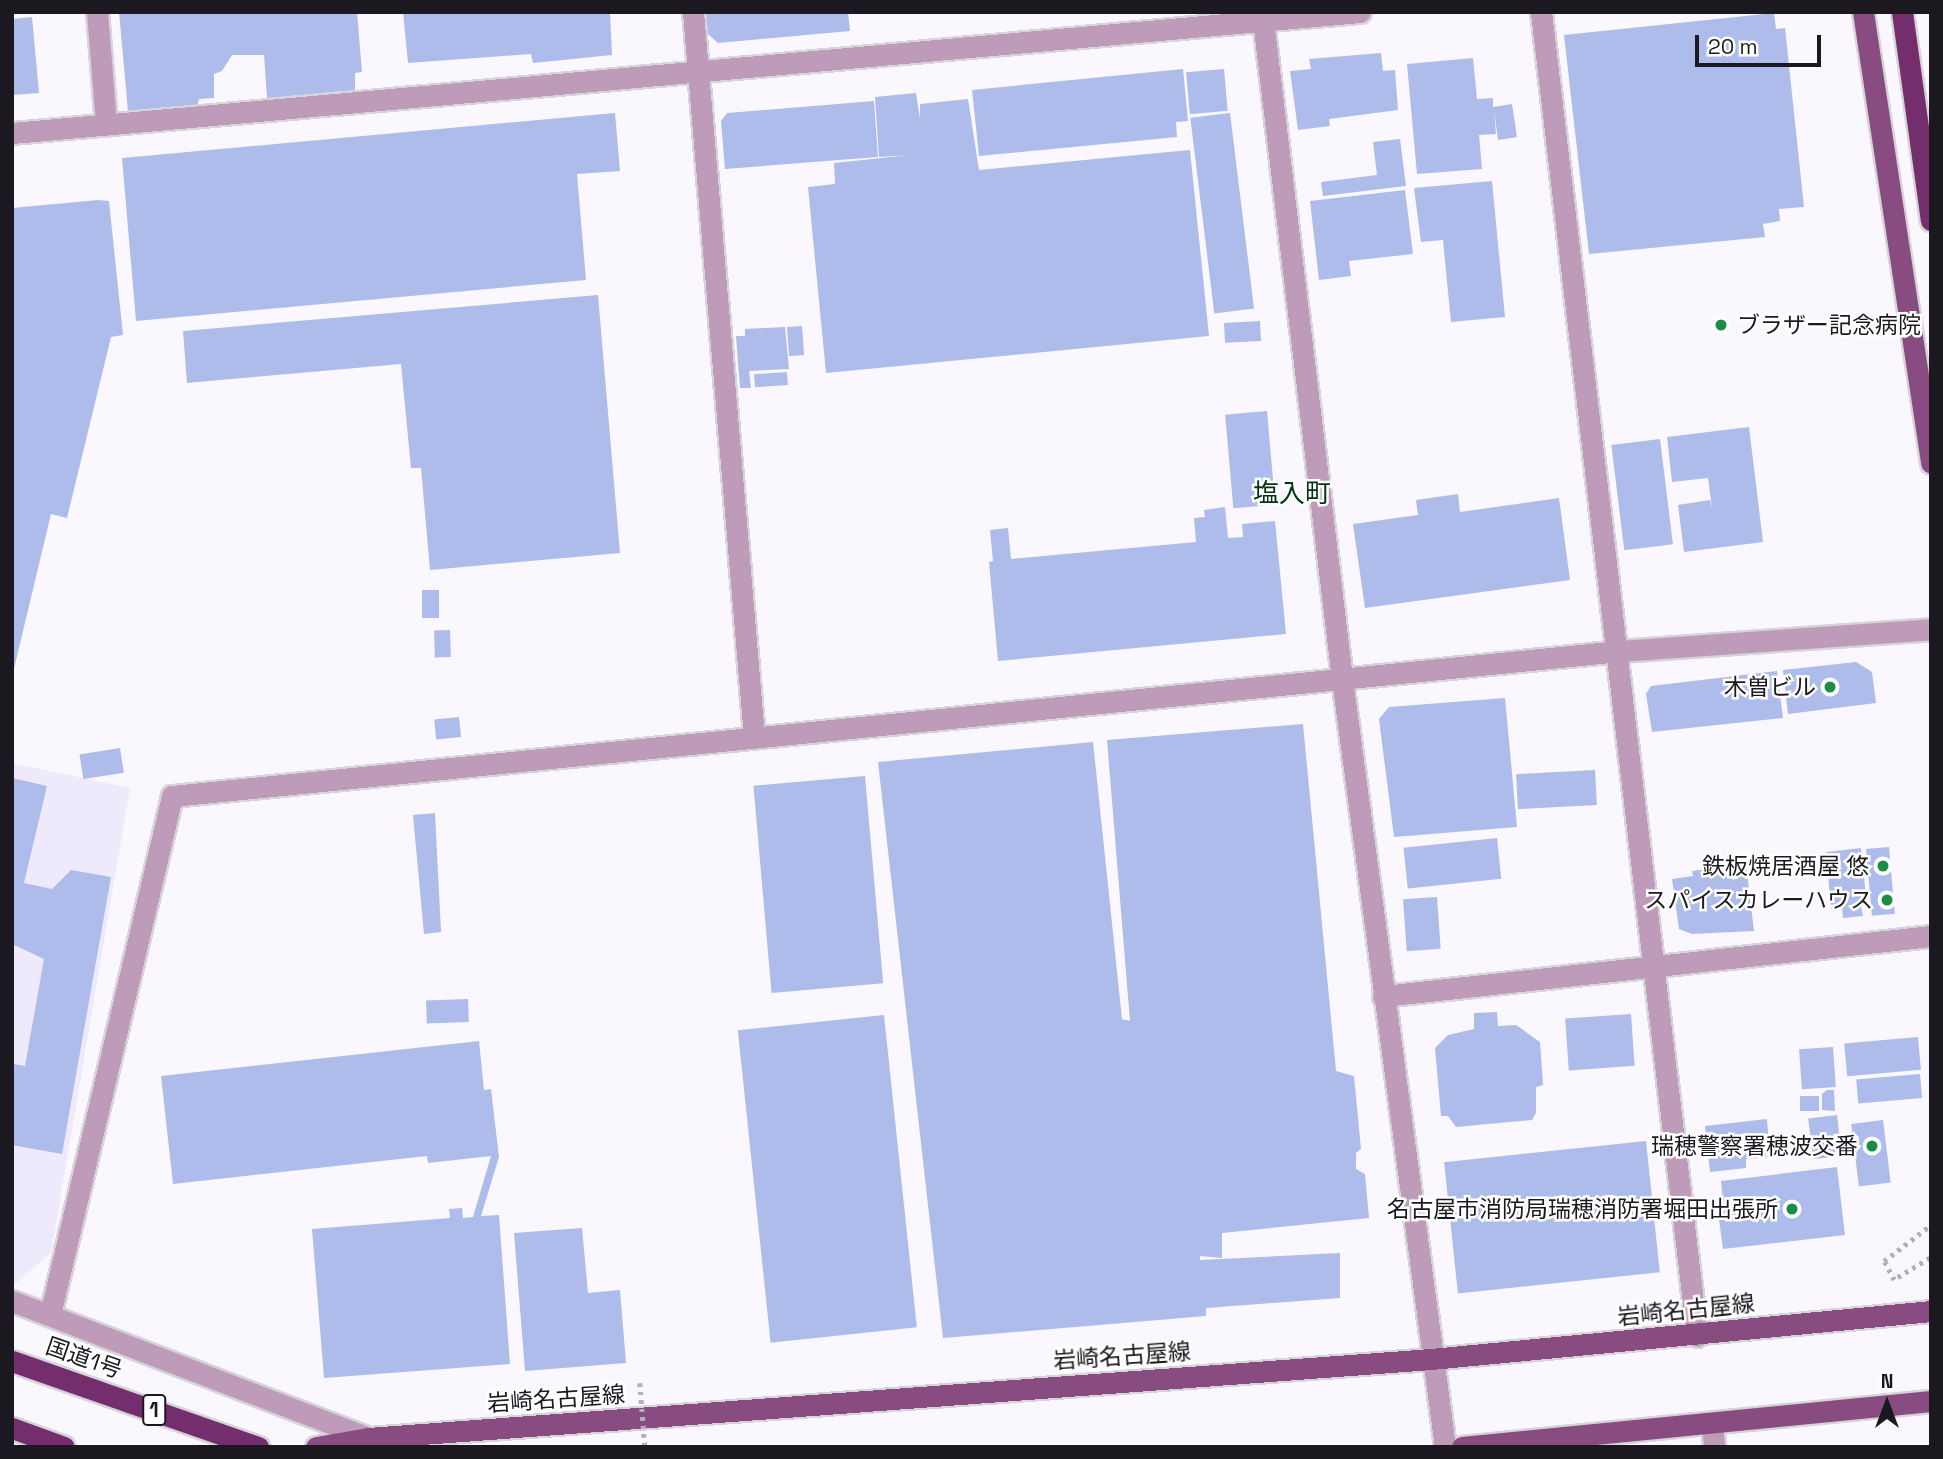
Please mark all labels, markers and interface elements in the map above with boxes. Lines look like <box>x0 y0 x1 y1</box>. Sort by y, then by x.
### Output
scale bar <box>1698 21 1824 65</box>
text: 20 m <box>1708 33 1758 60</box>
place label: ブラザー記念病院 <box>1737 311 1921 339</box>
marker: ブラザー記念病院 <box>1711 315 1731 335</box>
district label: 塩入町 <box>1253 478 1331 510</box>
place label: 木曽ビル <box>1724 673 1816 701</box>
marker: 木曽ビル <box>1822 679 1838 695</box>
place label: 鉄板焼居酒屋 悠 <box>1702 852 1869 880</box>
marker: 鉄板焼居酒屋 悠 <box>1875 858 1891 874</box>
place label: スパイスカレーハウス <box>1643 886 1873 914</box>
marker: スパイスカレーハウス <box>1879 892 1895 908</box>
place label: 瑞穂警察署穂波交番 <box>1651 1132 1858 1160</box>
marker: 瑞穂警察署穂波交番 <box>1864 1138 1880 1154</box>
place label: 名古屋市消防局瑞穂消防署堀田出張所 <box>1387 1195 1778 1223</box>
marker: 名古屋市消防局瑞穂消防署堀田出張所 <box>1784 1201 1800 1217</box>
street label: 岩崎名古屋線 <box>1616 1289 1756 1331</box>
street label: 国道1号 <box>42 1332 126 1384</box>
street label: 岩崎名古屋線 <box>1052 1337 1192 1375</box>
north arrow <box>1852 1368 1922 1438</box>
text: N <box>1881 1369 1893 1394</box>
street label: 岩崎名古屋線 <box>486 1380 626 1418</box>
road number: 1 <box>142 1392 166 1428</box>

